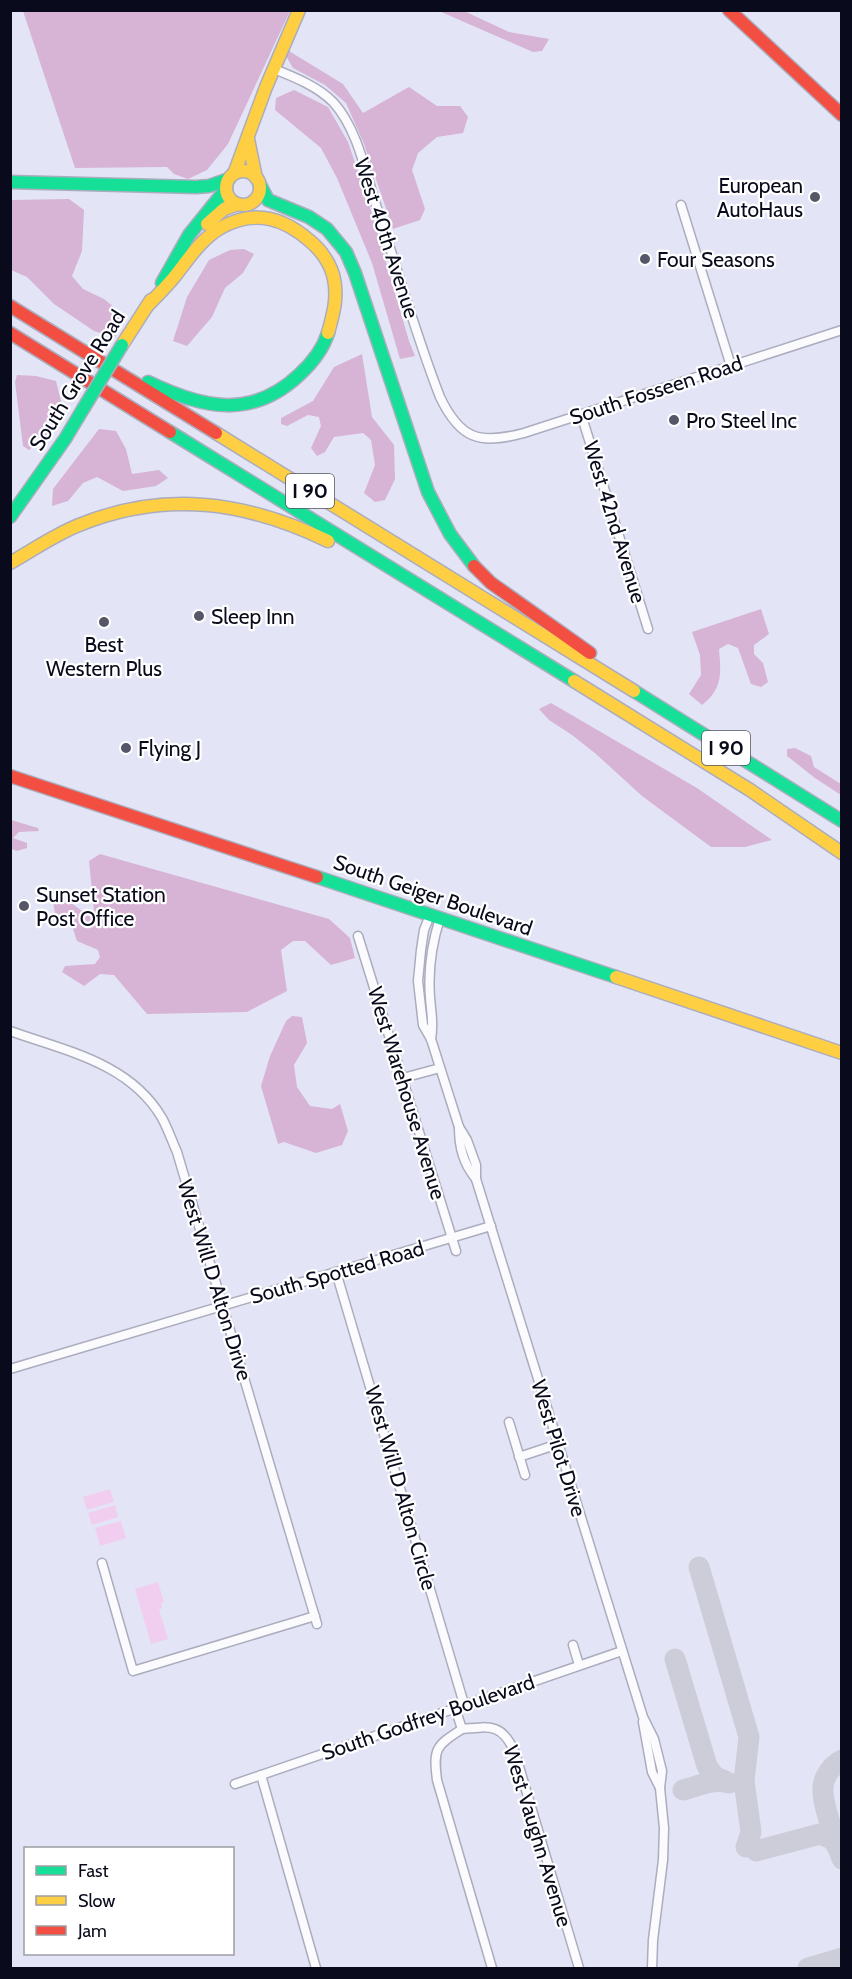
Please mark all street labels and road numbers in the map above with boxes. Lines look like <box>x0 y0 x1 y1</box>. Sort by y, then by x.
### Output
street label: West 40th Avenue <box>349 155 425 321</box>
street label: South Grove Road <box>24 305 130 455</box>
street label: South Fosseen Road <box>566 350 746 430</box>
street label: West 42nd Avenue <box>578 438 652 606</box>
road number: I 90 <box>286 474 334 508</box>
road number: I 90 <box>702 731 750 765</box>
street label: South Geiger Boulevard <box>330 849 536 941</box>
street label: West Warehouse Avenue <box>363 984 451 1203</box>
street label: West Will D Alton Drive <box>173 1176 258 1384</box>
street label: South Spotted Road <box>247 1235 427 1309</box>
street label: West Pilot Drive <box>526 1377 592 1520</box>
street label: West Will D Alton Circle <box>360 1383 442 1593</box>
street label: South Godfrey Boulevard <box>318 1669 538 1765</box>
street label: West Vaughn Avenue <box>499 1742 578 1930</box>

